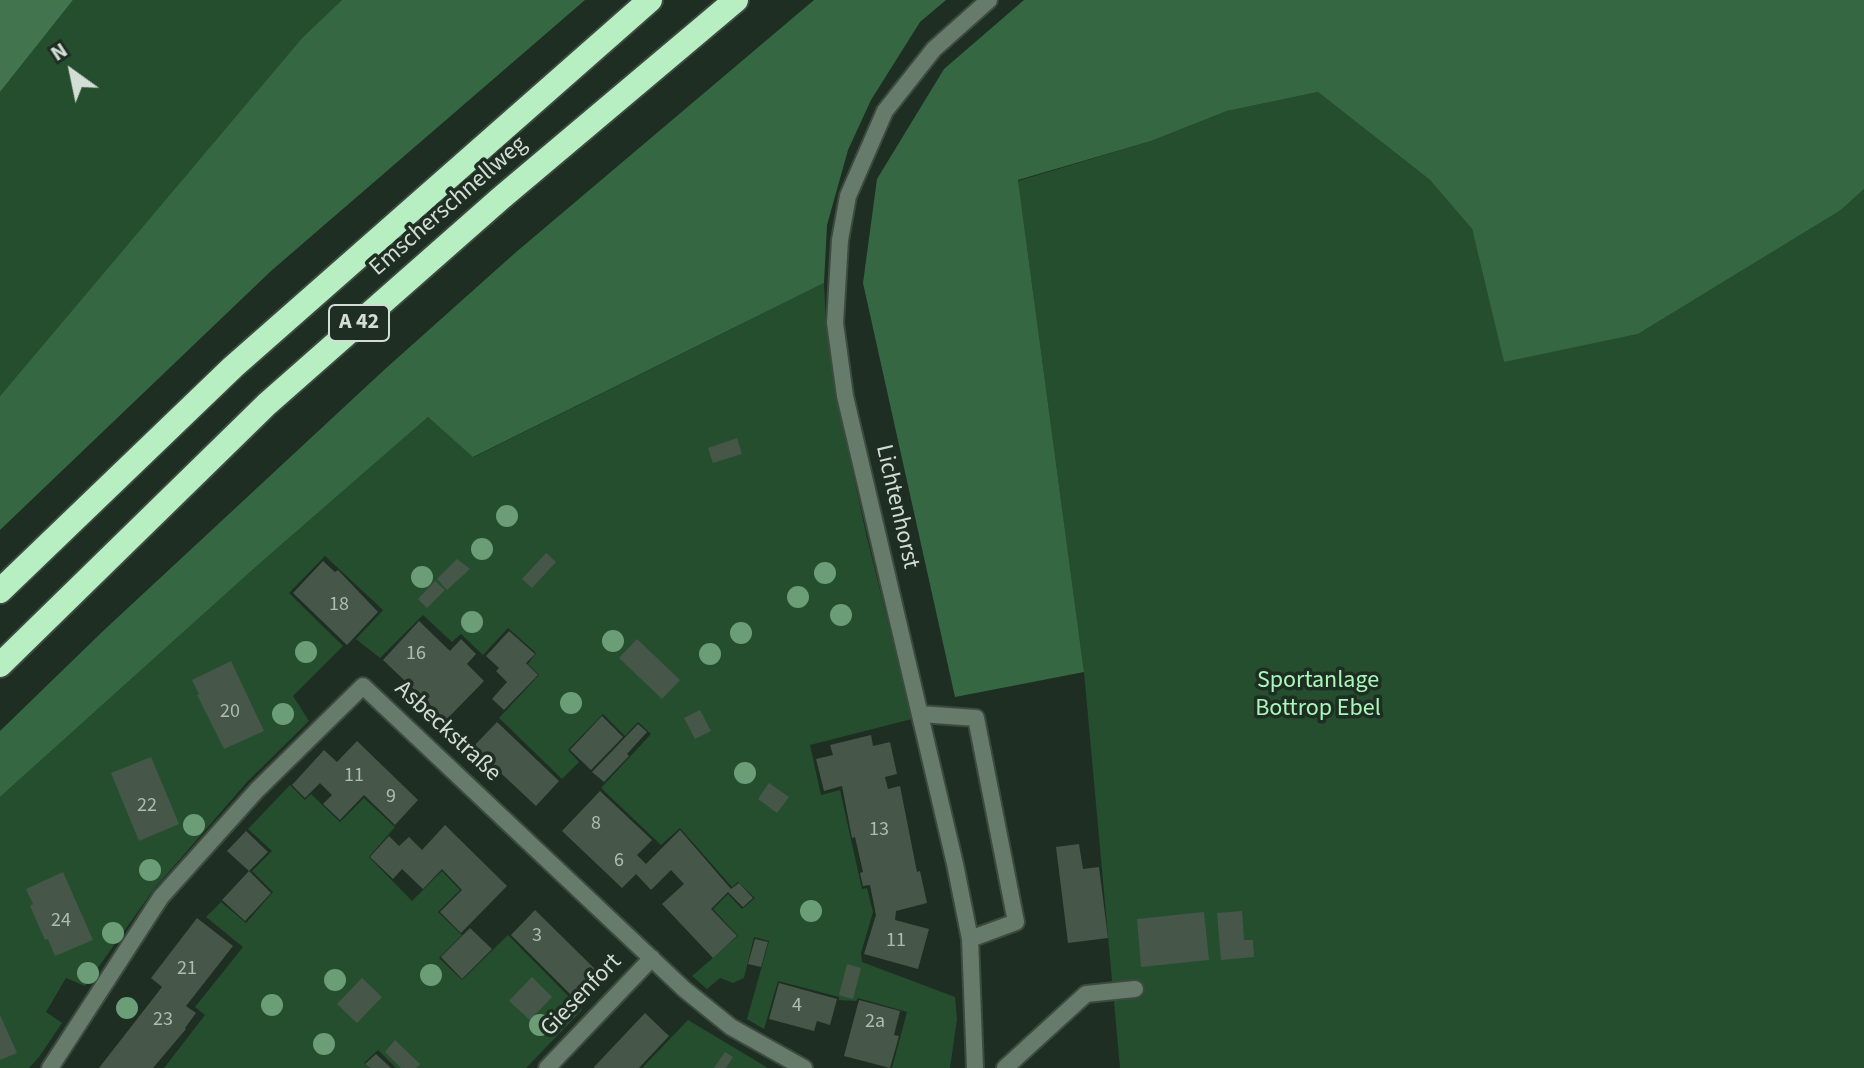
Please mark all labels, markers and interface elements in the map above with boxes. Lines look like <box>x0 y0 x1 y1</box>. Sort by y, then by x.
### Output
north arrow <box>32 32 112 112</box>
text: N <box>44 34 74 69</box>
street label: Emscherschnellweg <box>364 131 534 283</box>
road number: A 42 <box>329 305 389 341</box>
street label: Lichtenhorst <box>868 442 924 572</box>
house number: 18 <box>329 594 349 618</box>
house number: 16 <box>406 643 426 667</box>
park label: Sportanlage Bottrop Ebel <box>1255 668 1381 724</box>
street label: Asbeckstraße <box>388 675 506 789</box>
house number: 20 <box>220 701 240 725</box>
house number: 11 <box>344 765 364 789</box>
house number: 9 <box>386 786 396 810</box>
house number: 22 <box>137 795 157 819</box>
house number: 8 <box>591 813 601 837</box>
house number: 13 <box>869 819 889 843</box>
house number: 6 <box>614 850 624 874</box>
house number: 24 <box>51 910 71 934</box>
house number: 3 <box>532 925 542 949</box>
house number: 11 <box>886 930 906 954</box>
street label: Giesenfort <box>536 949 628 1043</box>
house number: 21 <box>177 958 197 982</box>
house number: 4 <box>792 995 802 1019</box>
house number: 23 <box>153 1009 173 1033</box>
house number: 2a <box>865 1011 885 1035</box>

